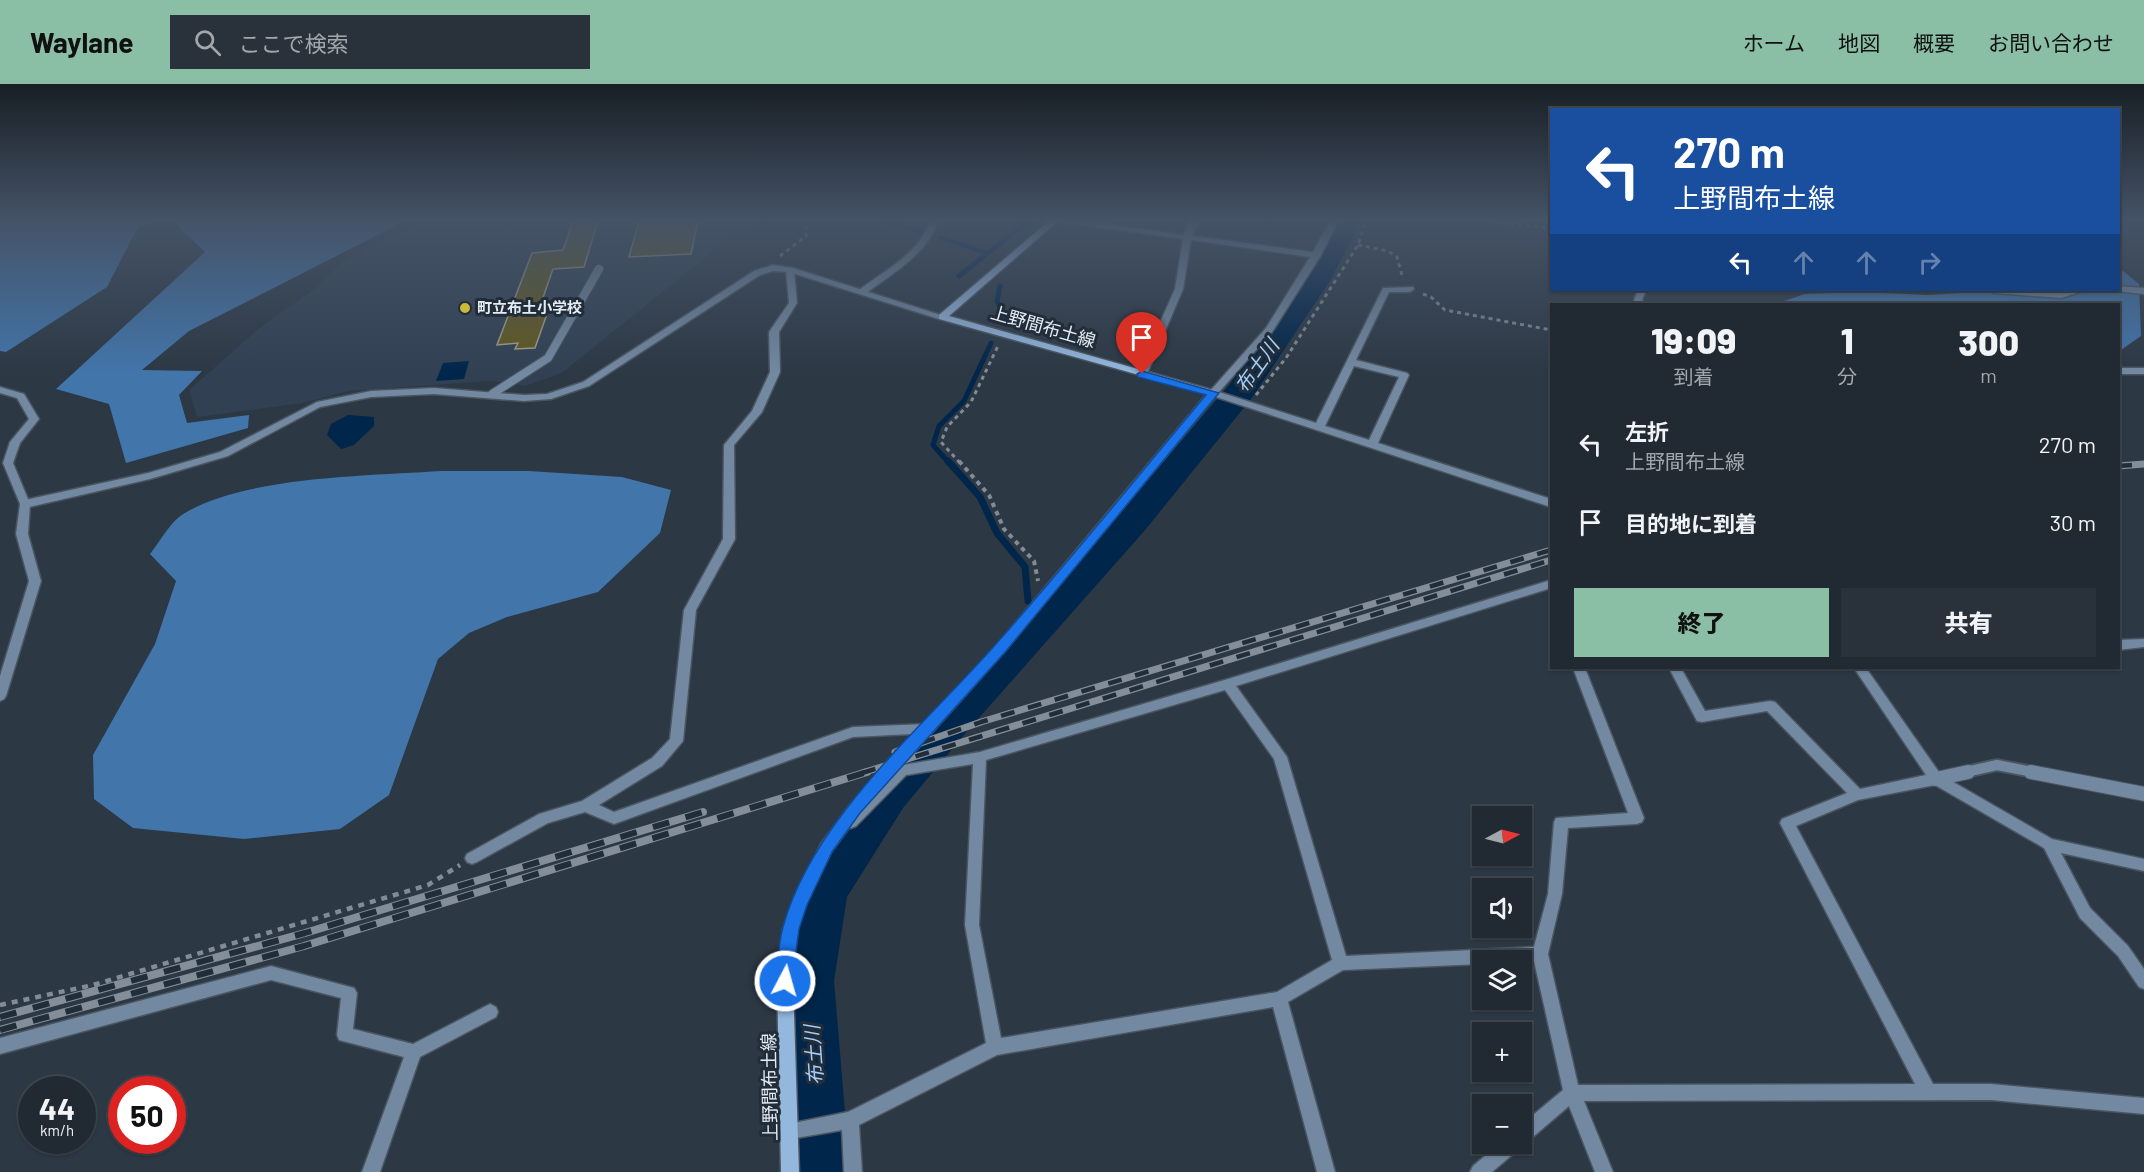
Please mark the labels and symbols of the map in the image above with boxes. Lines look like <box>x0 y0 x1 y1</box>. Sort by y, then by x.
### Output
place label: 町立布土小学校 <box>477 298 582 316</box>
marker: 町立布土小学校 <box>458 301 472 315</box>
street label: 上野間布土線 <box>988 301 1098 351</box>
pin <box>1116 312 1167 374</box>
water label: 布土川 <box>1229 332 1284 397</box>
north arrow <box>1472 806 1532 866</box>
position arrow <box>753 949 817 1013</box>
water label: 布土川 <box>799 1022 827 1086</box>
street label: 上野間布土線 <box>757 1033 781 1141</box>
speed limit sign: 50 <box>108 1076 186 1154</box>

